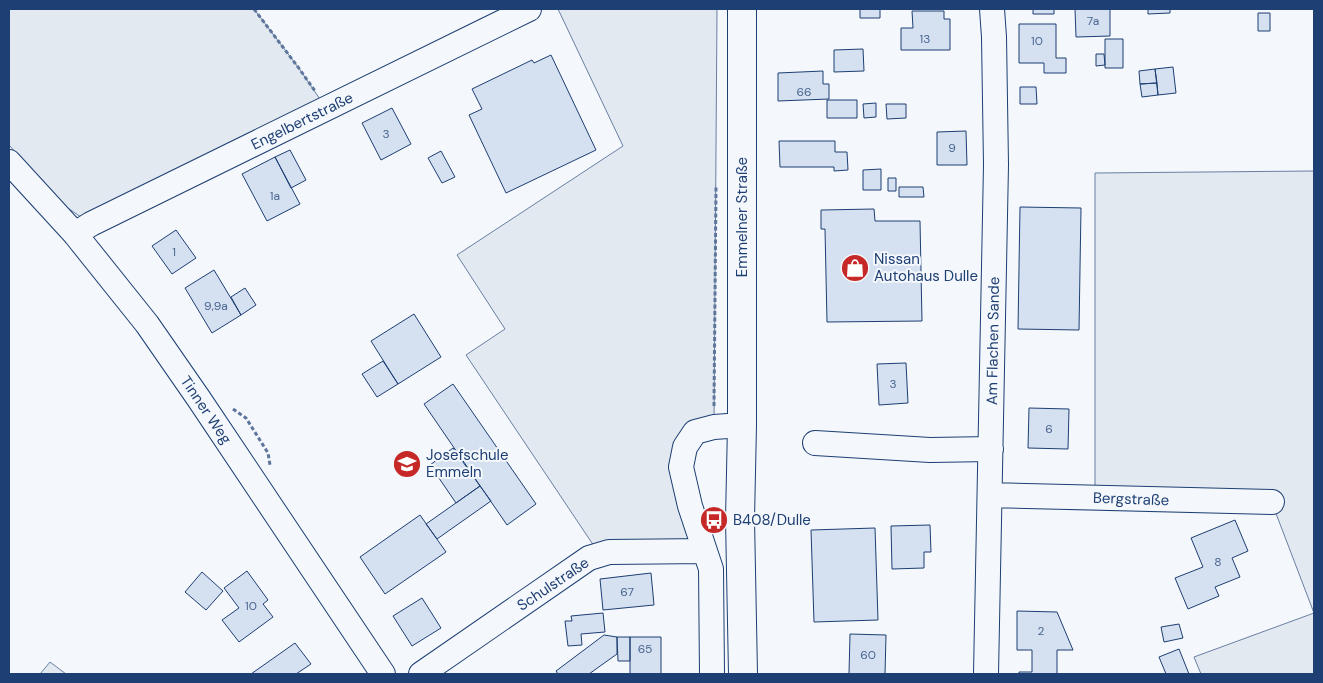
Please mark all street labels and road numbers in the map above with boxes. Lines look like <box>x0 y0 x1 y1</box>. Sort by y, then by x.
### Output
street label: Engelbertstraße <box>248 88 356 154</box>
street label: Emmelner Straße <box>732 157 752 277</box>
street label: Am Flachen Sande <box>982 277 1004 405</box>
street label: Tinner Weg <box>176 372 236 448</box>
street label: Bergstraße <box>1093 488 1169 510</box>
street label: Schulstraße <box>513 553 593 615</box>

